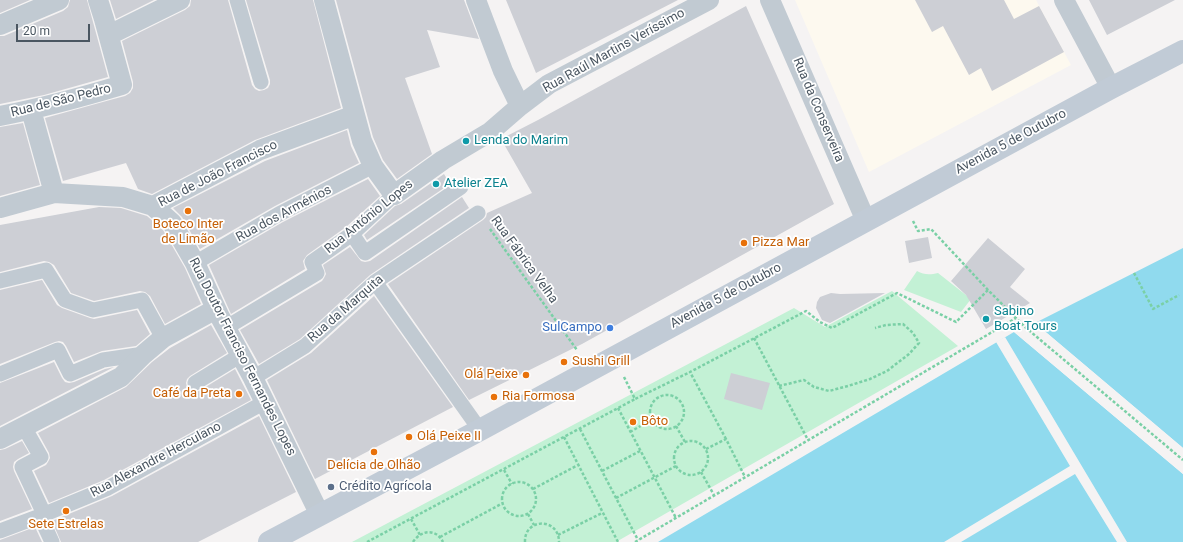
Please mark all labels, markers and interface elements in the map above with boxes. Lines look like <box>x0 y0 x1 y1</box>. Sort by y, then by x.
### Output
street label: Rua Raúl Martins Veríssimo <box>540 5 688 97</box>
scale bar <box>18 16 92 42</box>
text: 20 m <box>23 24 50 38</box>
street label: Rua da Conserveira <box>789 56 847 164</box>
street label: Rua de São Pedro <box>9 81 113 121</box>
street label: Avenida 5 de Outubro <box>953 106 1069 178</box>
place label: Lenda do Marim <box>474 133 568 149</box>
marker: Lenda do Marim <box>461 136 471 146</box>
street label: Rua de João Francisco <box>156 137 280 211</box>
place label: Atelier ZEA <box>444 176 508 192</box>
street label: Rua António Lopes <box>322 177 416 257</box>
marker: Atelier ZEA <box>431 179 441 189</box>
street label: Rua dos Arménios <box>234 182 334 246</box>
marker: Boteco Inter de Limão <box>183 206 193 216</box>
street label: Rua Fábrica Velha <box>487 213 561 307</box>
place label: Boteco Inter de Limão <box>153 217 223 248</box>
place label: Pizza Mar <box>752 235 809 251</box>
marker: Pizza Mar <box>739 238 749 248</box>
street label: Rua Doutor Franciso Fernandes Lopes <box>185 256 299 458</box>
street label: Avenida 5 de Outubro <box>668 260 784 332</box>
street label: Rua da Marquita <box>305 272 387 346</box>
place label: Sabino Boat Tours <box>994 304 1057 335</box>
marker: Sabino Boat Tours <box>981 314 991 324</box>
place label: SulCampo <box>542 320 602 336</box>
marker: SulCampo <box>605 323 615 333</box>
place label: Sushi Grill <box>572 354 630 370</box>
marker: Sushi Grill <box>559 357 569 367</box>
place label: Olá Peixe <box>464 367 518 383</box>
marker: Olá Peixe <box>521 370 531 380</box>
place label: Café da Preta <box>153 386 231 402</box>
marker: Café da Preta <box>234 389 244 399</box>
place label: Ria Formosa <box>502 389 575 405</box>
marker: Ria Formosa <box>489 392 499 402</box>
place label: Bôto <box>641 414 668 430</box>
marker: Bôto <box>628 417 638 427</box>
street label: Rua Alexandre Herculano <box>88 419 224 501</box>
place label: Olá Peixe II <box>417 429 481 445</box>
marker: Olá Peixe II <box>404 432 414 442</box>
marker: Delícia de Olhão <box>369 447 379 457</box>
place label: Delícia de Olhão <box>327 458 421 474</box>
place label: Crédito Agrícola <box>339 479 432 495</box>
marker: Crédito Agrícola <box>326 482 336 492</box>
marker: Sete Estrelas <box>61 506 71 516</box>
place label: Sete Estrelas <box>28 517 104 533</box>

